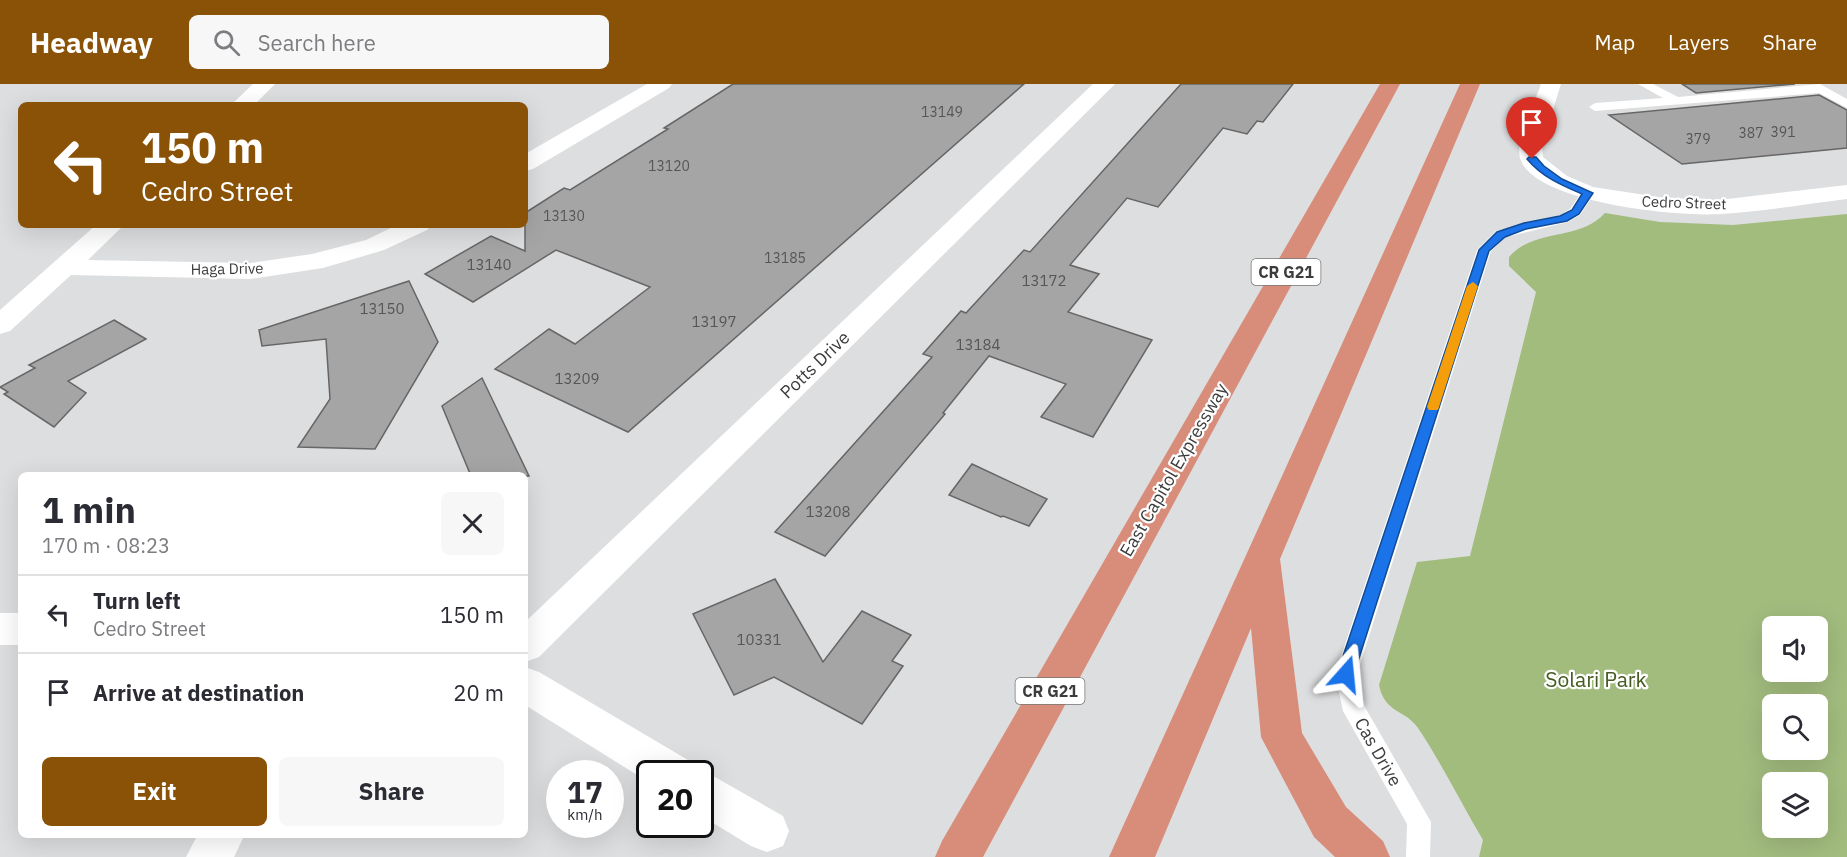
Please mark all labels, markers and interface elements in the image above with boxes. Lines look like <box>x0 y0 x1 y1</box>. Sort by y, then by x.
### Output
search box <box>189 15 609 69</box>
text: Headway <box>30 24 153 61</box>
icon: search <box>210 26 243 59</box>
text: Search here <box>258 28 376 57</box>
text: Map <box>1595 28 1635 56</box>
text: Layers <box>1668 28 1730 56</box>
text: Share <box>1763 28 1817 56</box>
pin <box>1506 97 1557 159</box>
house number: 13149 <box>921 103 963 121</box>
icon: arrive <box>1515 106 1548 139</box>
text: 150 m <box>141 120 264 175</box>
house number: 391 <box>1770 123 1796 141</box>
house number: 387 <box>1738 124 1764 142</box>
icon: left <box>42 126 120 204</box>
house number: 379 <box>1685 130 1711 148</box>
house number: 13120 <box>648 157 690 175</box>
text: Cedro Street <box>141 173 294 208</box>
street label: Cedro Street <box>1641 192 1727 213</box>
house number: 13130 <box>543 207 585 225</box>
house number: 13185 <box>764 249 806 267</box>
house number: 13140 <box>466 255 512 274</box>
street label: Haga Drive <box>190 258 264 279</box>
road number: CR G21 <box>1252 259 1320 285</box>
house number: 13172 <box>1021 271 1067 290</box>
house number: 13150 <box>359 299 405 318</box>
house number: 13197 <box>691 312 737 331</box>
street label: Potts Drive <box>775 326 854 403</box>
house number: 13184 <box>955 335 1001 354</box>
house number: 13209 <box>554 369 600 388</box>
street label: East Capitol Expressway <box>1115 379 1233 561</box>
text: 1 min <box>42 486 136 533</box>
button: close <box>441 492 504 555</box>
house number: 13208 <box>805 502 851 521</box>
text: 170 m · 08:23 <box>42 532 170 559</box>
text: Turn left <box>93 586 181 615</box>
icon: left <box>42 598 75 631</box>
text: 150 m <box>440 600 504 629</box>
text: Cedro Street <box>93 615 206 642</box>
map controls <box>1762 616 1828 838</box>
button: sound <box>1762 616 1828 682</box>
house number: 10331 <box>736 630 782 649</box>
position arrow <box>1314 642 1378 706</box>
park label: Solari Park <box>1545 665 1647 693</box>
icon: arrive <box>42 676 75 709</box>
text: Arrive at destination <box>93 678 304 707</box>
text: 20 m <box>453 678 504 707</box>
road number: CR G21 <box>1016 678 1084 704</box>
button: search <box>1762 694 1828 760</box>
street label: Cas Drive <box>1350 713 1407 790</box>
button: Exit <box>42 757 267 826</box>
button: Share <box>279 757 504 826</box>
speed limit sign: 20 <box>636 760 714 838</box>
text: 17 <box>567 772 603 811</box>
button: layers <box>1762 772 1828 838</box>
text: km/h <box>567 805 603 824</box>

